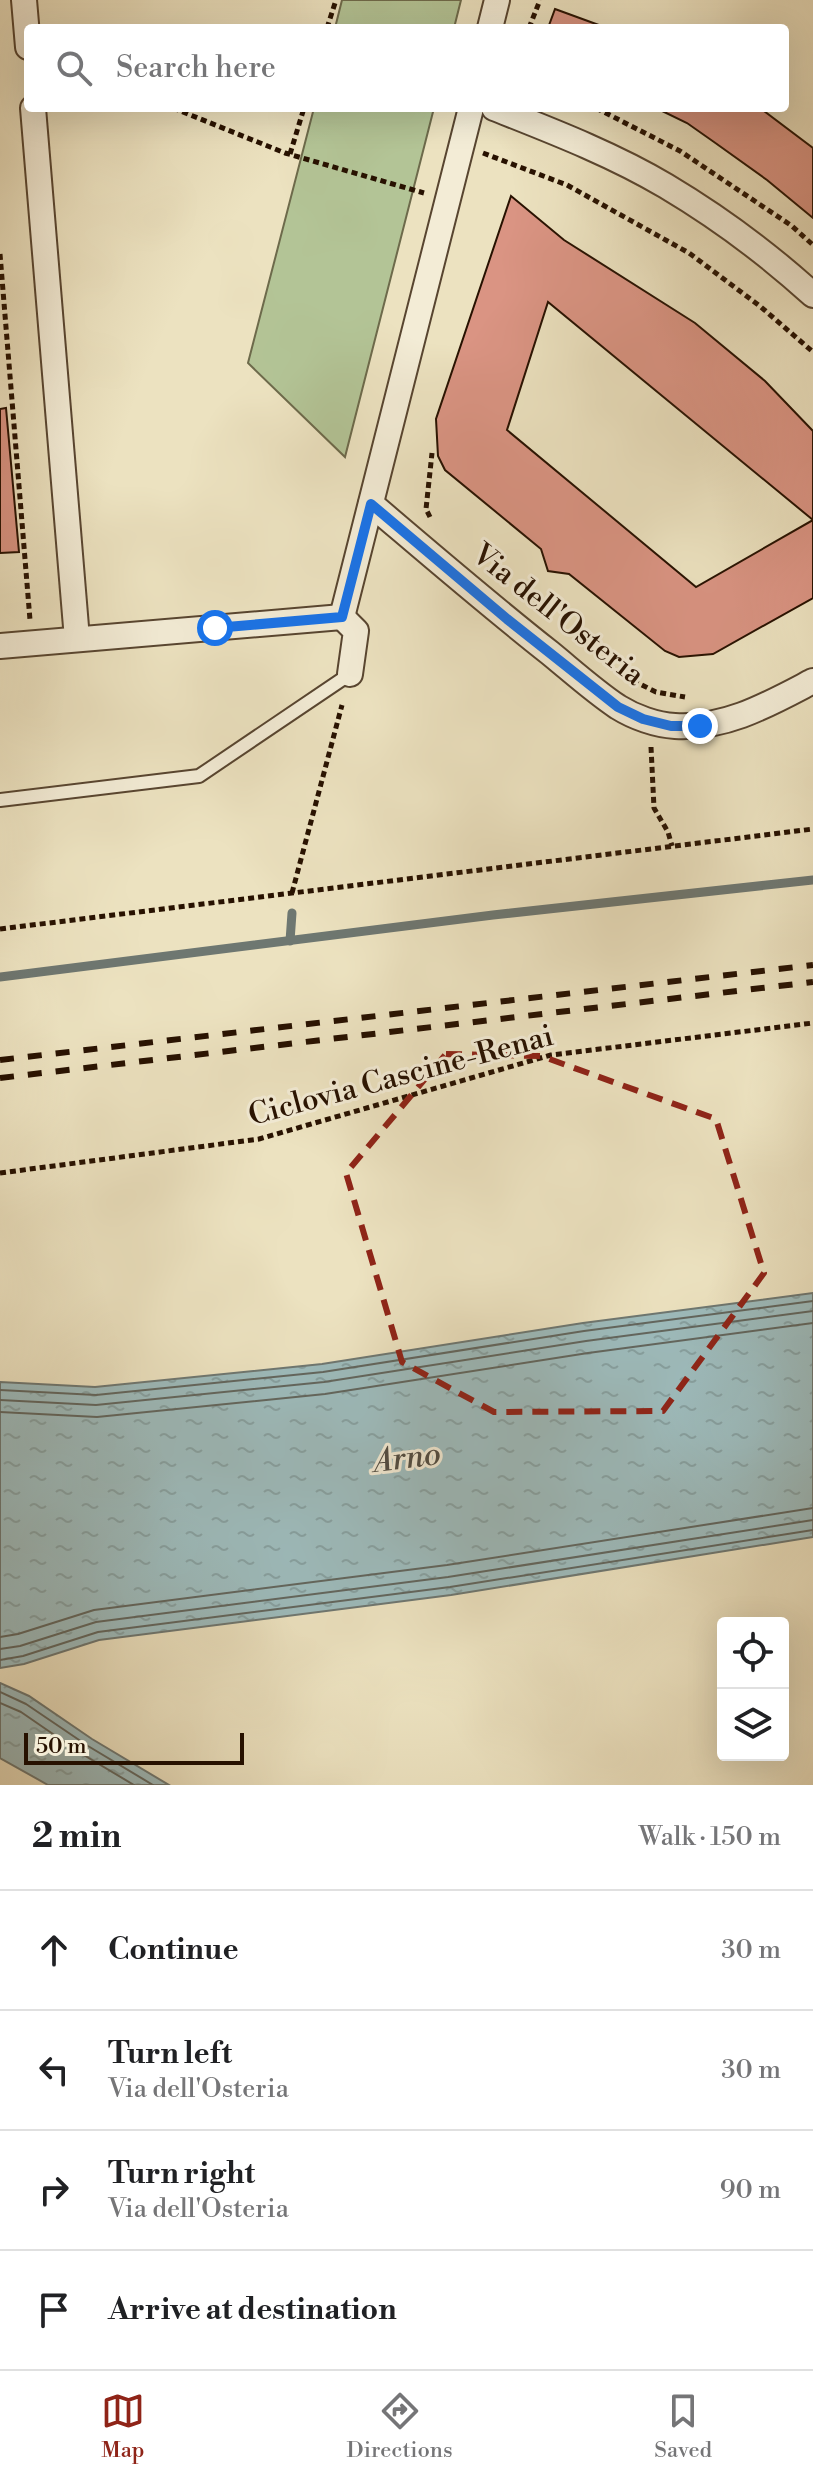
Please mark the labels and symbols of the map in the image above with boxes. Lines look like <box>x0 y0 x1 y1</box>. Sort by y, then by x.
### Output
street label: Via dell'Osteria <box>463 535 653 695</box>
route start <box>197 610 233 646</box>
route end <box>682 708 718 744</box>
street label: Ciclovia Cascine-Renai <box>244 1017 558 1135</box>
water label: Arno <box>368 1434 443 1482</box>
scale bar <box>24 1729 244 1765</box>

